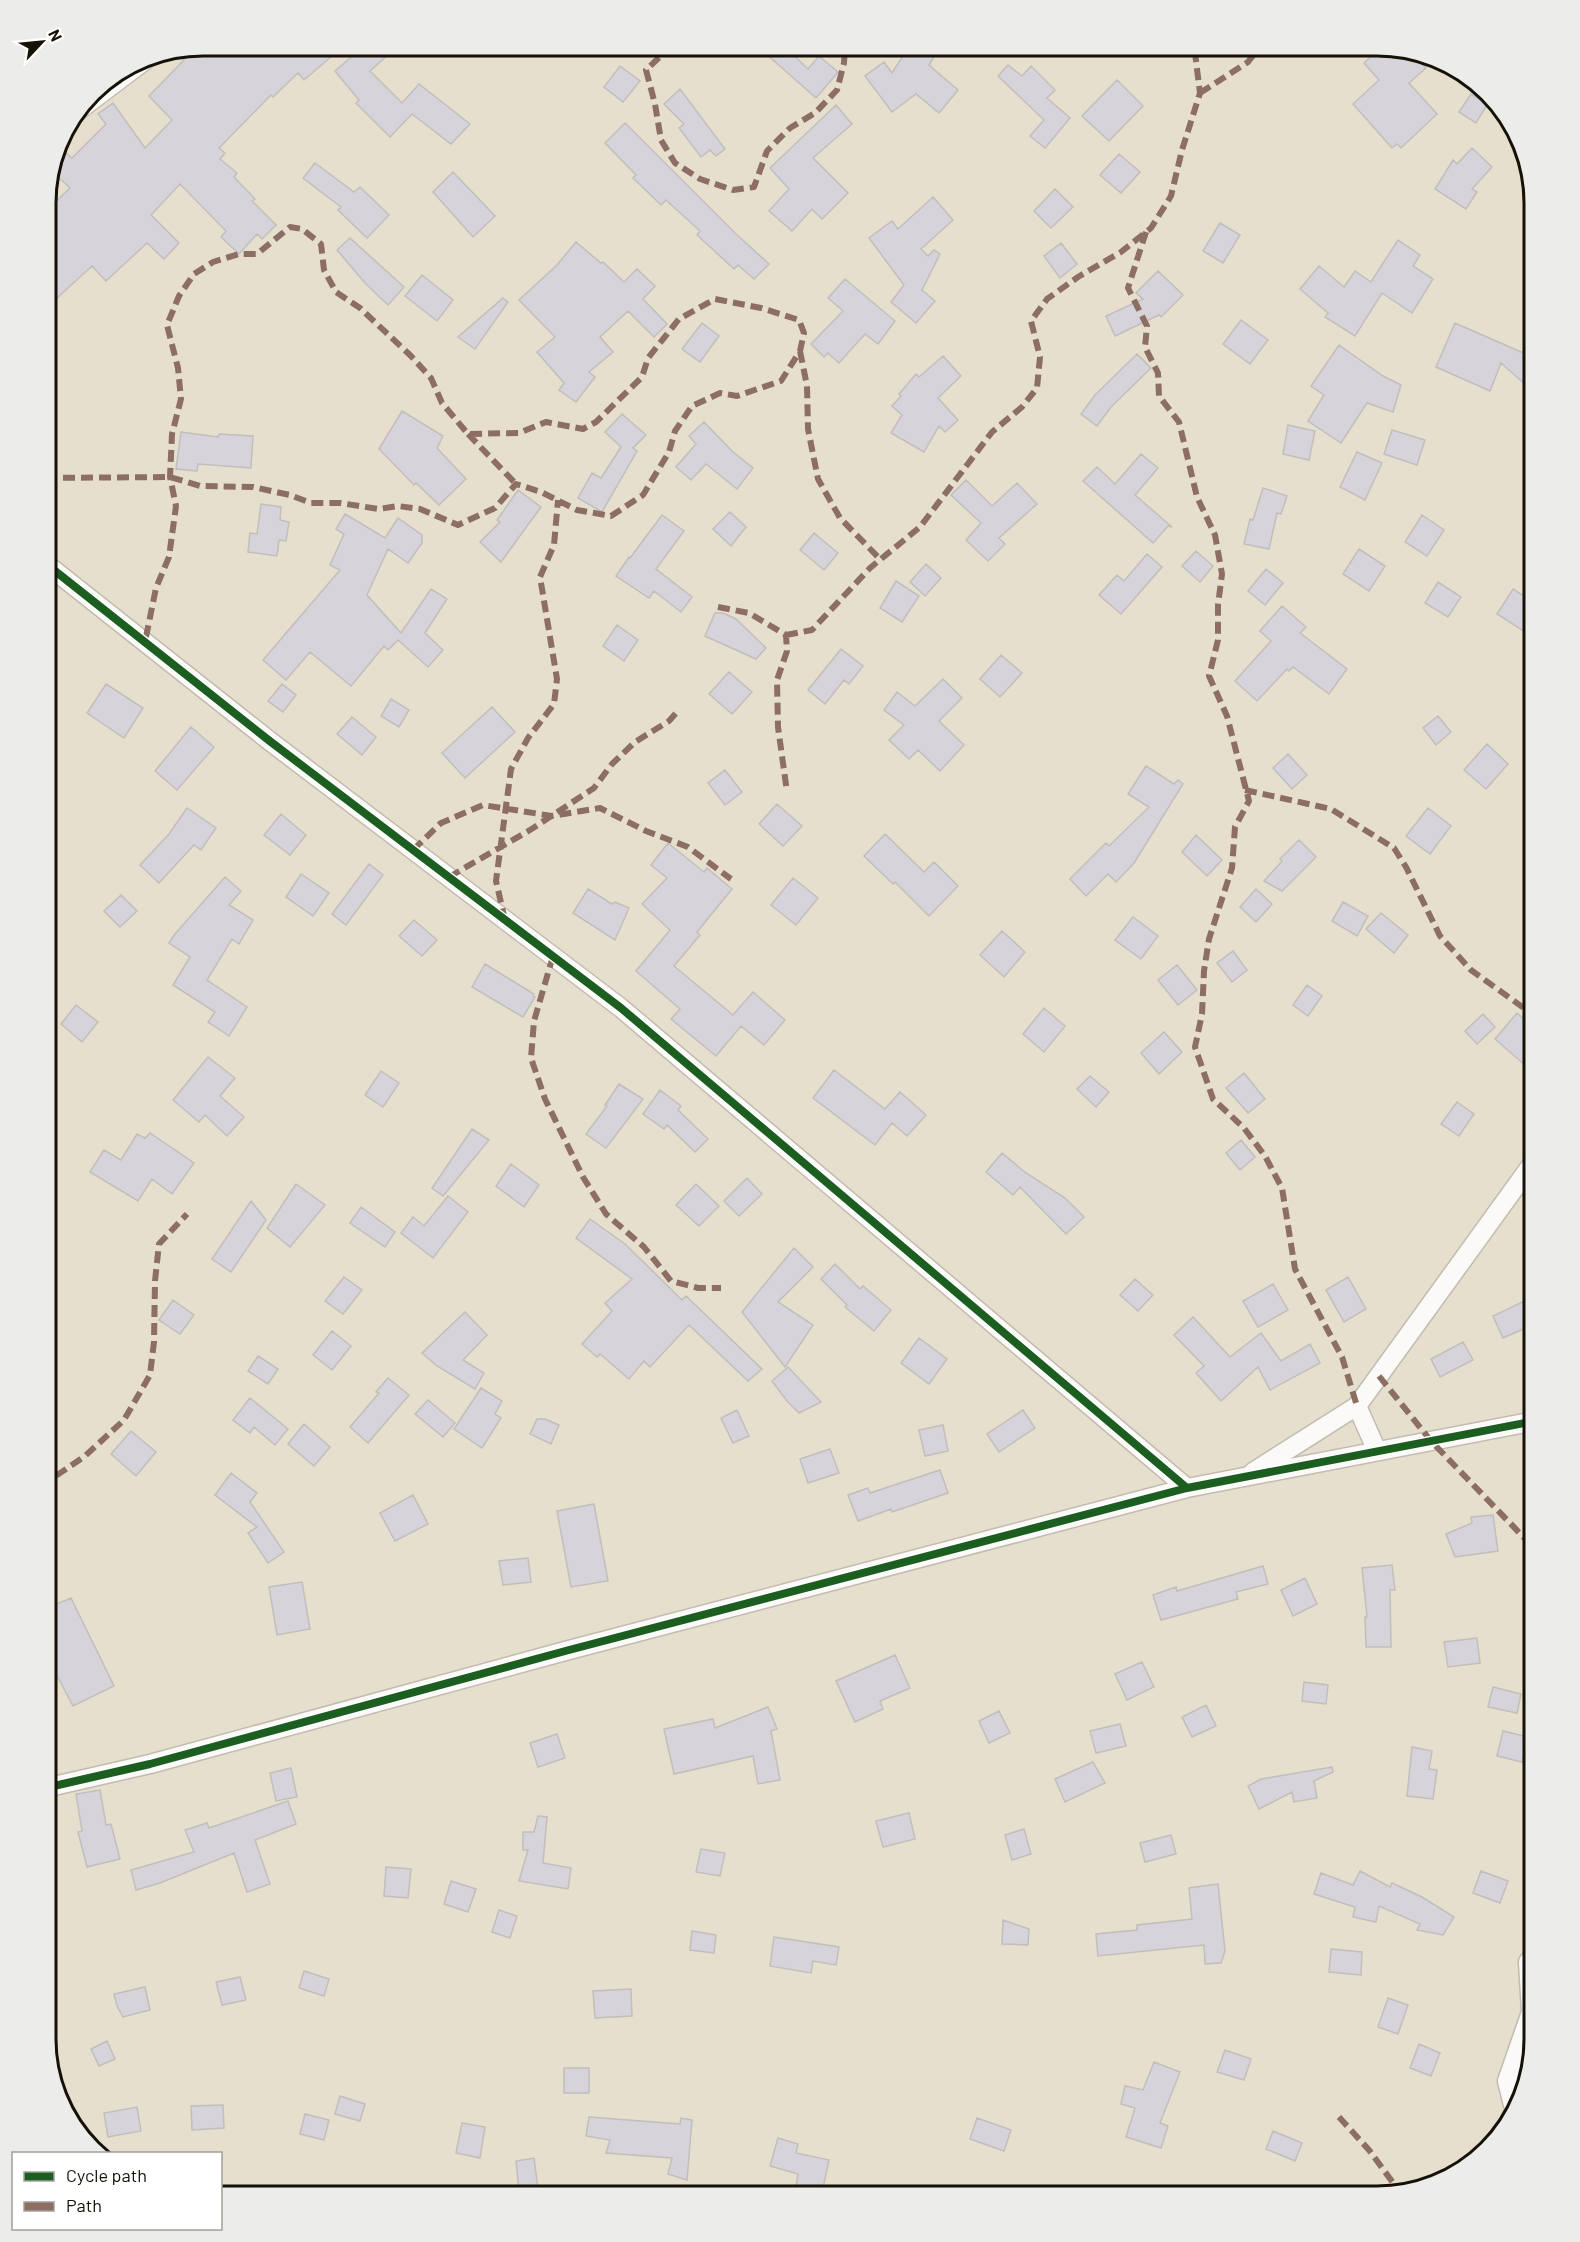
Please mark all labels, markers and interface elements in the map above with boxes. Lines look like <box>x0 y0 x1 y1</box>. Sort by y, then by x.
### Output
north arrow <box>12 12 72 72</box>
text: N <box>45 26 67 44</box>
legend <box>12 2152 222 2230</box>
text: Cycle path <box>66 2164 147 2186</box>
text: Path <box>66 2194 102 2216</box>

